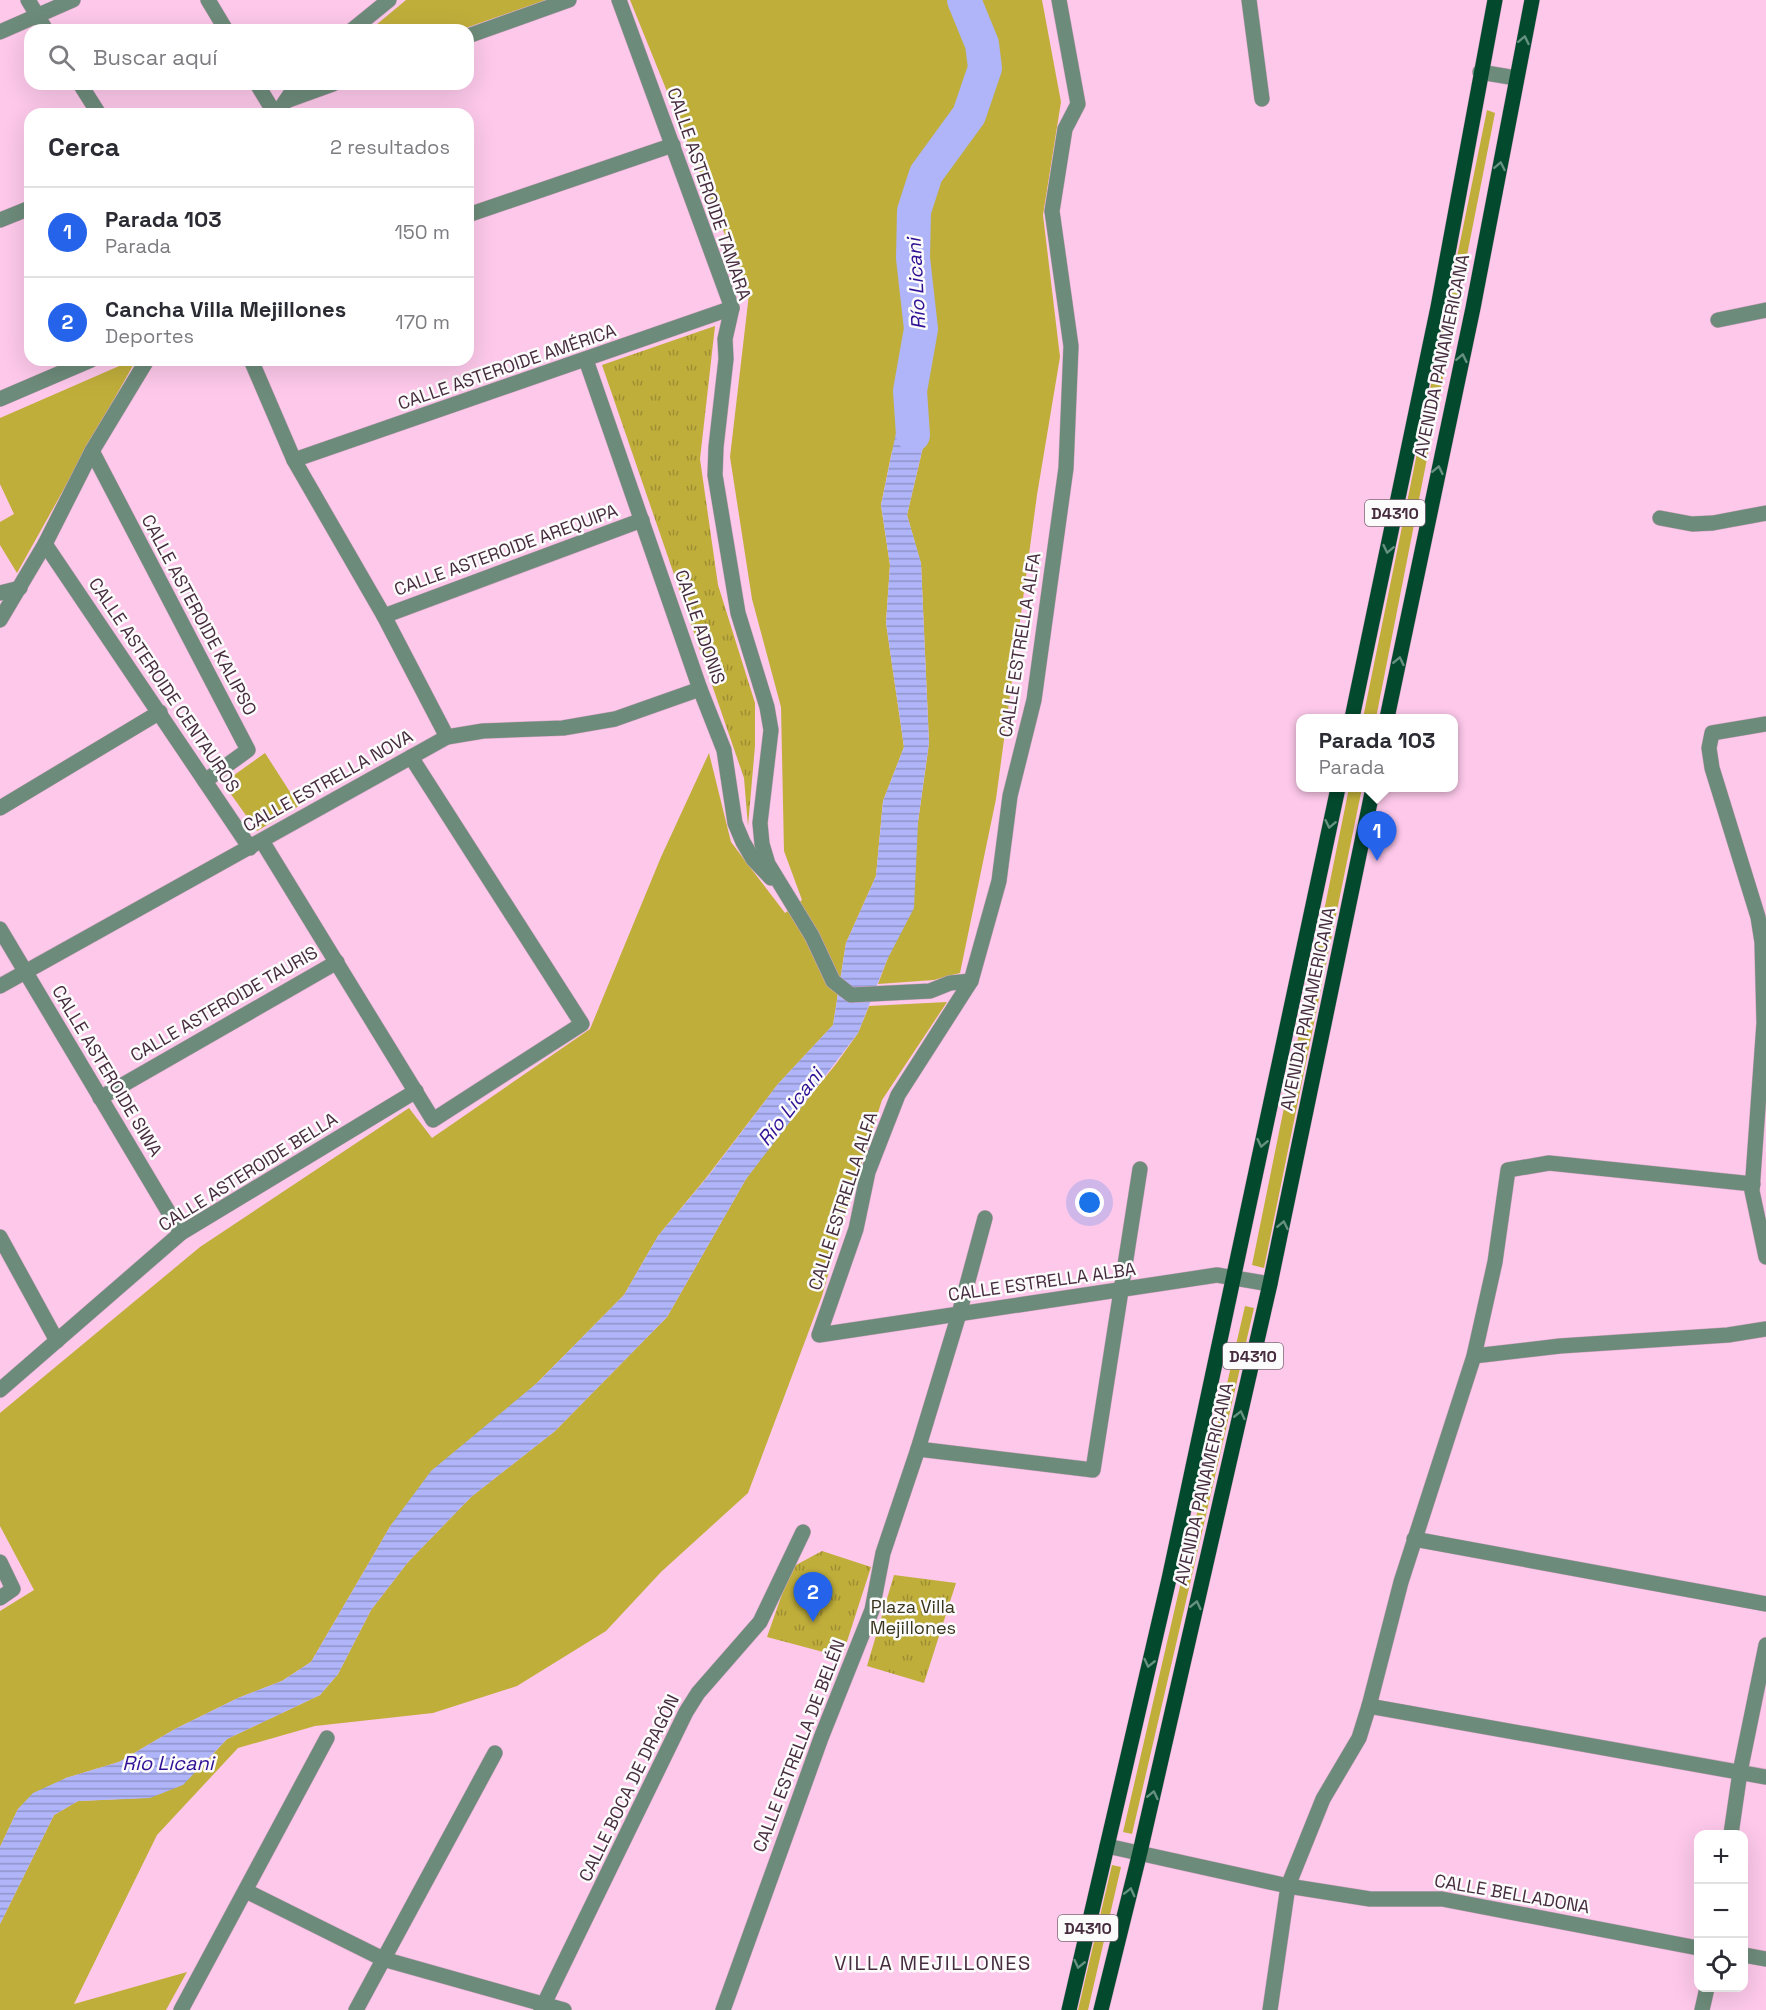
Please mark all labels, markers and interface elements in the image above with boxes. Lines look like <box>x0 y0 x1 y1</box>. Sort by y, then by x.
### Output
search box <box>24 24 474 90</box>
one-way arrow <box>1517 35 1530 45</box>
icon: search <box>45 41 78 74</box>
text: Buscar aquí <box>93 43 218 71</box>
street label: CALLE ASTEROIDE TAMARA <box>662 84 757 303</box>
text: Cerca <box>48 130 120 164</box>
text: 2 resultados <box>330 134 450 160</box>
one-way arrow <box>1493 161 1506 171</box>
text: Parada 103 <box>105 205 222 233</box>
text: 1 <box>63 219 72 245</box>
text: 150 m <box>395 219 450 245</box>
text: Parada <box>105 233 171 259</box>
water label: Río Licani <box>901 236 931 330</box>
street label: AVENIDA PANAMERICANA <box>1409 252 1474 460</box>
text: Cancha Villa Mejillones <box>105 295 346 323</box>
text: 2 <box>62 309 73 335</box>
text: 170 m <box>395 309 450 335</box>
street label: CALLE ASTEROIDE AMÉRICA <box>395 318 619 415</box>
text: Deportes <box>105 323 194 349</box>
one-way arrow <box>1455 353 1468 363</box>
one-way arrow <box>1431 466 1444 476</box>
street label: CALLE ASTEROIDE AREQUIPA <box>391 498 621 601</box>
road number: D4310 <box>1365 500 1425 526</box>
street label: CALLE ASTEROIDE KALIPSO <box>137 510 262 719</box>
one-way arrow <box>1382 544 1395 554</box>
street label: CALLE ESTRELLA ALFA <box>994 551 1045 739</box>
street label: CALLE ADONIS <box>670 567 731 687</box>
street label: CALLE ASTEROIDE CENTAUROS <box>84 573 245 797</box>
one-way arrow <box>1392 657 1405 667</box>
popup <box>1296 714 1458 792</box>
street label: CALLE ESTRELLA NOVA <box>239 724 417 837</box>
text: Parada 103 <box>1319 726 1435 754</box>
text: Parada <box>1319 754 1385 780</box>
pin: 1 <box>1358 812 1396 861</box>
one-way arrow <box>1324 819 1337 829</box>
street label: AVENIDA PANAMERICANA <box>1275 905 1340 1113</box>
street label: CALLE ASTEROIDE TAURIS <box>126 940 322 1067</box>
street label: CALLE ASTEROIDE SIWA <box>47 981 168 1161</box>
water label: Río Licani <box>752 1061 830 1151</box>
street label: CALLE ASTEROIDE BELLA <box>154 1107 342 1236</box>
street label: CALLE ESTRELLA ALFA <box>803 1109 882 1293</box>
one-way arrow <box>1257 1138 1270 1148</box>
your location <box>1075 1188 1104 1217</box>
one-way arrow <box>1276 1220 1289 1230</box>
street label: CALLE ESTRELLA ALBA <box>947 1257 1137 1306</box>
road number: D4310 <box>1223 1343 1283 1369</box>
street label: AVENIDA PANAMERICANA <box>1169 1380 1238 1588</box>
one-way arrow <box>1233 1410 1246 1420</box>
pin: 2 <box>794 1572 832 1622</box>
park label: Plaza Villa Mejillones <box>870 1595 956 1639</box>
one-way arrow <box>1189 1600 1202 1610</box>
street label: CALLE ESTRELLA DE BELÉN <box>747 1636 850 1855</box>
one-way arrow <box>1144 1658 1157 1668</box>
street label: CALLE BOCA DE DRAGÓN <box>573 1690 684 1885</box>
water label: Río Licani <box>122 1750 216 1776</box>
one-way arrow <box>1145 1790 1158 1800</box>
map controls <box>1694 1830 1748 1992</box>
button: + <box>1694 1830 1748 1884</box>
street label: CALLE BELLADONA <box>1433 1869 1592 1919</box>
button: − <box>1694 1884 1748 1938</box>
one-way arrow <box>1122 1887 1135 1897</box>
road number: D4310 <box>1058 1915 1118 1941</box>
button: locate <box>1694 1938 1748 1992</box>
district label: VILLA MEJILLONES <box>834 1950 1032 1976</box>
one-way arrow <box>1074 1959 1087 1969</box>

